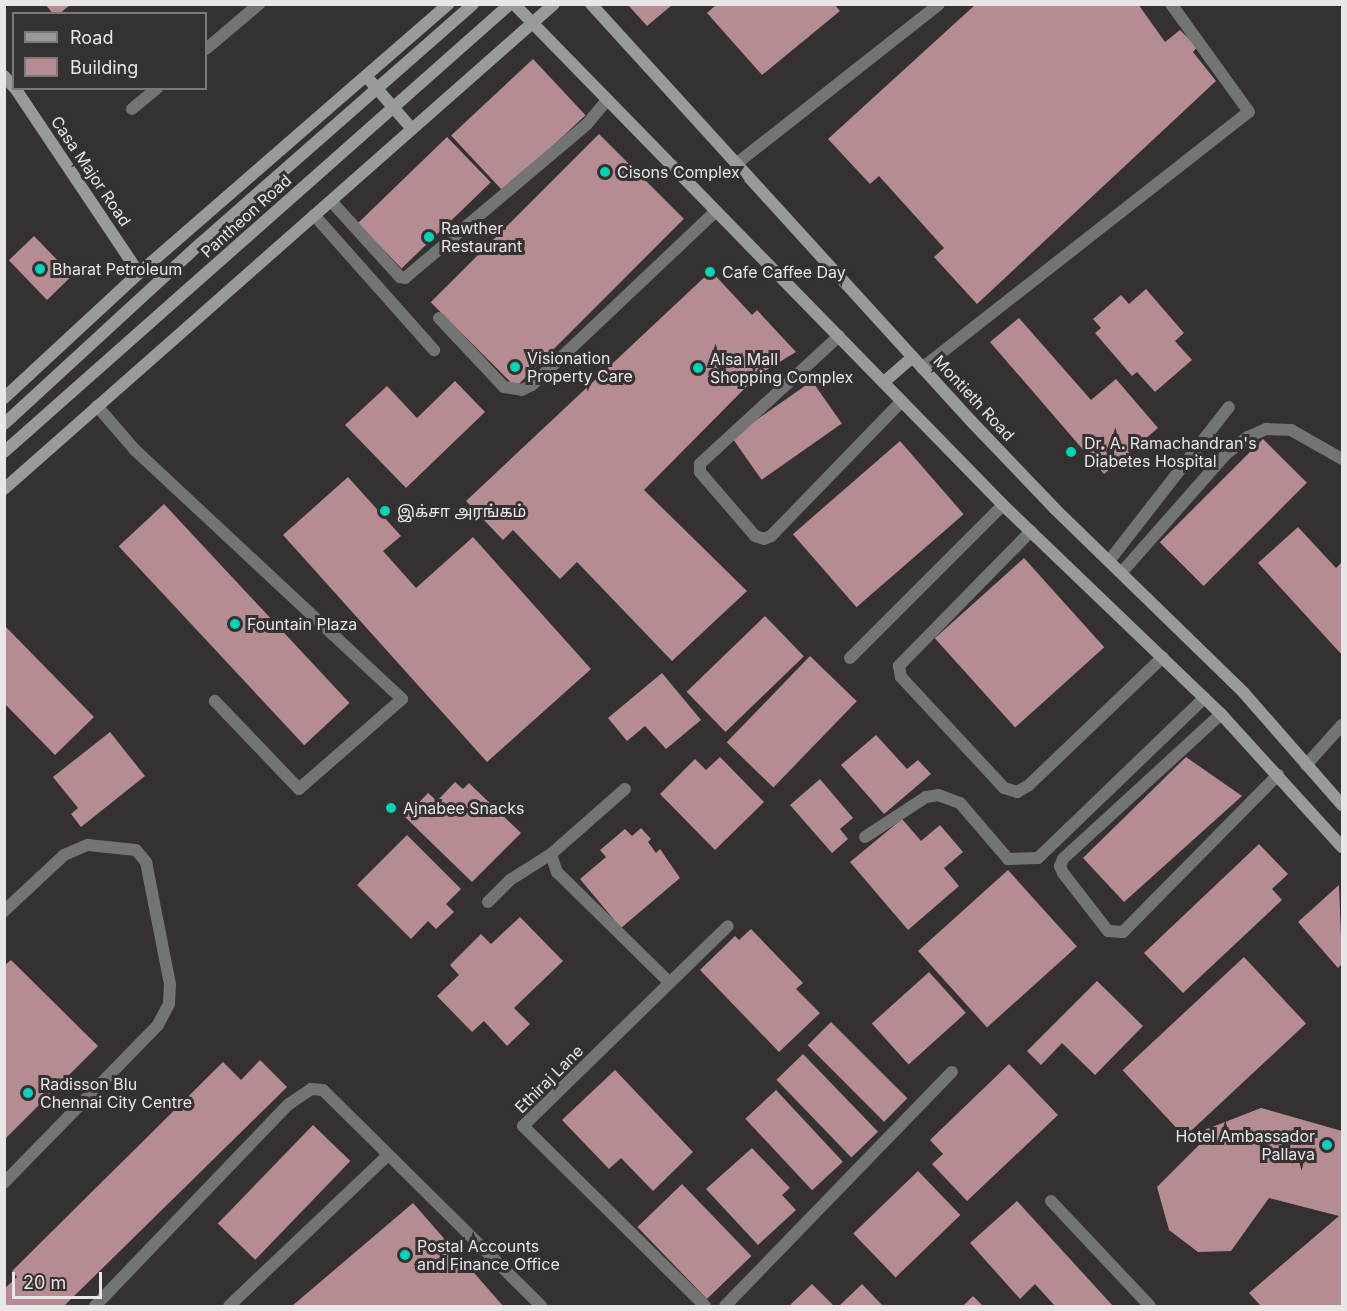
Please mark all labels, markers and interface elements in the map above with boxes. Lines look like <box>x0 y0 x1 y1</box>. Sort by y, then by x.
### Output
legend <box>12 12 207 90</box>
text: Road <box>70 27 113 48</box>
text: Building <box>70 57 138 78</box>
street label: Casa Major Road <box>47 112 135 230</box>
place label: Cisons Complex <box>617 162 740 182</box>
marker: Cisons Complex <box>598 165 612 179</box>
street label: Pantheon Road <box>197 170 295 262</box>
place label: Rawther Restaurant <box>441 218 522 256</box>
marker: Rawther Restaurant <box>422 230 436 244</box>
place label: Bharat Petroleum <box>52 259 182 279</box>
marker: Bharat Petroleum <box>33 262 47 276</box>
place label: Cafe Caffee Day <box>722 262 846 282</box>
marker: Cafe Caffee Day <box>703 265 717 279</box>
place label: Visionation Property Care <box>527 348 633 386</box>
place label: Alsa Mall Shopping Complex <box>710 349 853 387</box>
street label: Montieth Road <box>930 351 1018 445</box>
marker: Visionation Property Care <box>508 360 522 374</box>
marker: Alsa Mall Shopping Complex <box>691 361 705 375</box>
place label: Dr. A. Ramachandran's Diabetes Hospital <box>1084 433 1257 471</box>
marker: Dr. A. Ramachandran's Diabetes Hospital <box>1062 443 1080 461</box>
place label: இக்சா அரங்கம் <box>397 501 526 521</box>
marker: இக்சா அரங்கம் <box>378 504 392 518</box>
place label: Fountain Plaza <box>247 614 357 634</box>
marker: Fountain Plaza <box>228 617 242 631</box>
place label: Ajnabee Snacks <box>403 798 524 818</box>
marker: Ajnabee Snacks <box>384 801 398 815</box>
street label: Ethiraj Lane <box>511 1041 587 1117</box>
place label: Radisson Blu Chennai City Centre <box>40 1074 192 1112</box>
marker: Radisson Blu Chennai City Centre <box>21 1086 35 1100</box>
place label: Hotel Ambassador Pallava <box>1175 1126 1315 1164</box>
marker: Hotel Ambassador Pallava <box>1320 1138 1334 1152</box>
place label: Postal Accounts and Finance Office <box>417 1236 560 1274</box>
marker: Postal Accounts and Finance Office <box>398 1248 412 1262</box>
scale bar <box>15 1260 105 1298</box>
text: 20 m <box>23 1272 66 1293</box>

